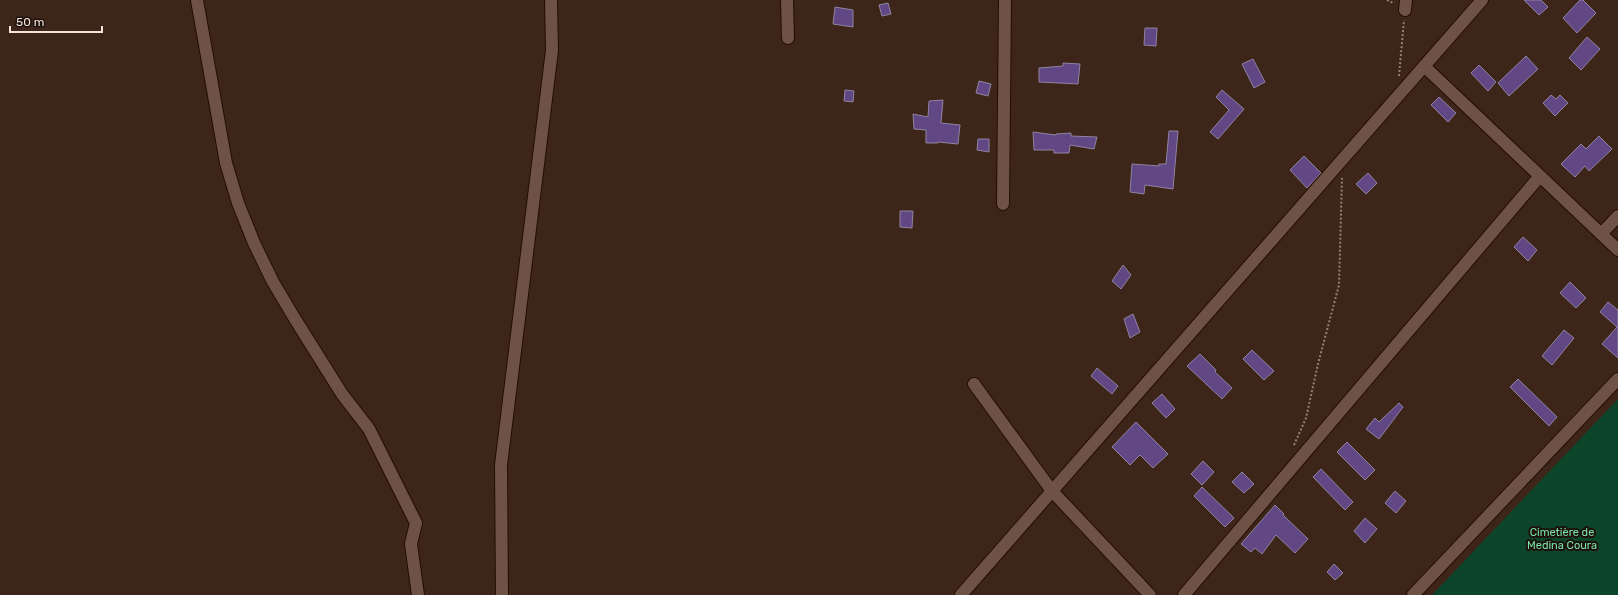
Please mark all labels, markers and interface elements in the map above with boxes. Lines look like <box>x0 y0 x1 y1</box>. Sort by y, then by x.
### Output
scale bar <box>10 8 102 34</box>
text: 50 m <box>16 15 44 29</box>
park label: Cimetière de Medina Coura <box>1527 526 1597 552</box>

